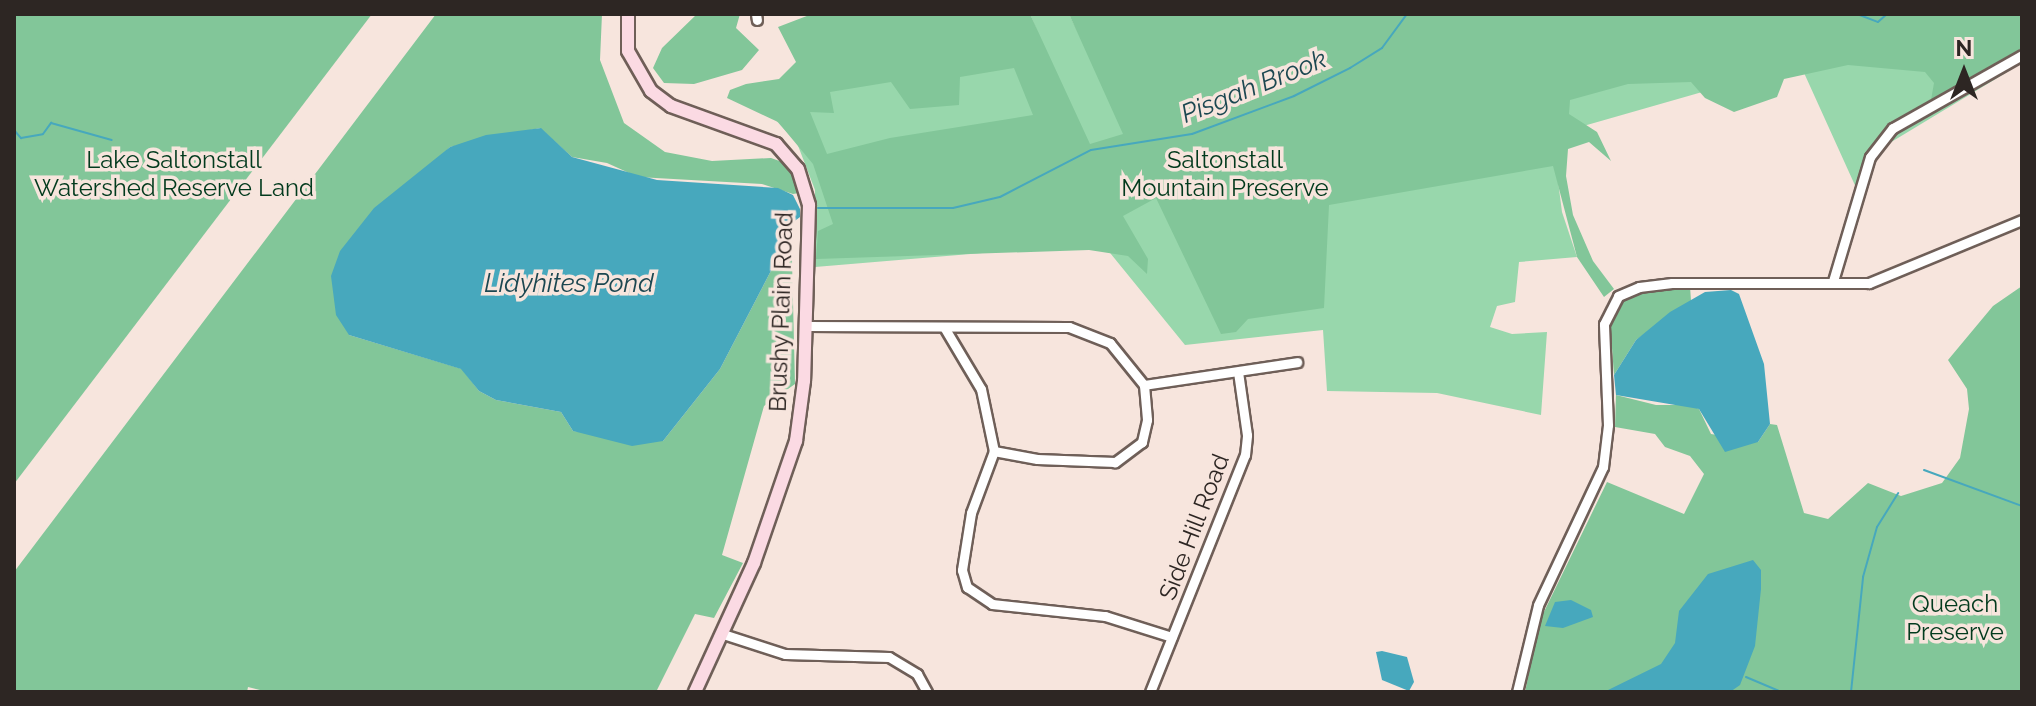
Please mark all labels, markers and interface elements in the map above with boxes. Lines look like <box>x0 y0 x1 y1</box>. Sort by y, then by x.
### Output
north arrow <box>1924 32 2004 112</box>
text: N <box>1956 35 1972 61</box>
water label: Pisgah Brook <box>1177 44 1331 130</box>
park label: Lake Saltonstall Watershed Reserve Land <box>34 146 314 202</box>
park label: Saltonstall Mountain Preserve <box>1121 146 1329 202</box>
street label: Brushy Plain Road <box>763 211 799 413</box>
water label: Lidyhites Pond <box>484 268 654 300</box>
street label: Side Hill Road <box>1153 450 1235 604</box>
park label: Queach Preserve <box>1906 590 2004 646</box>

